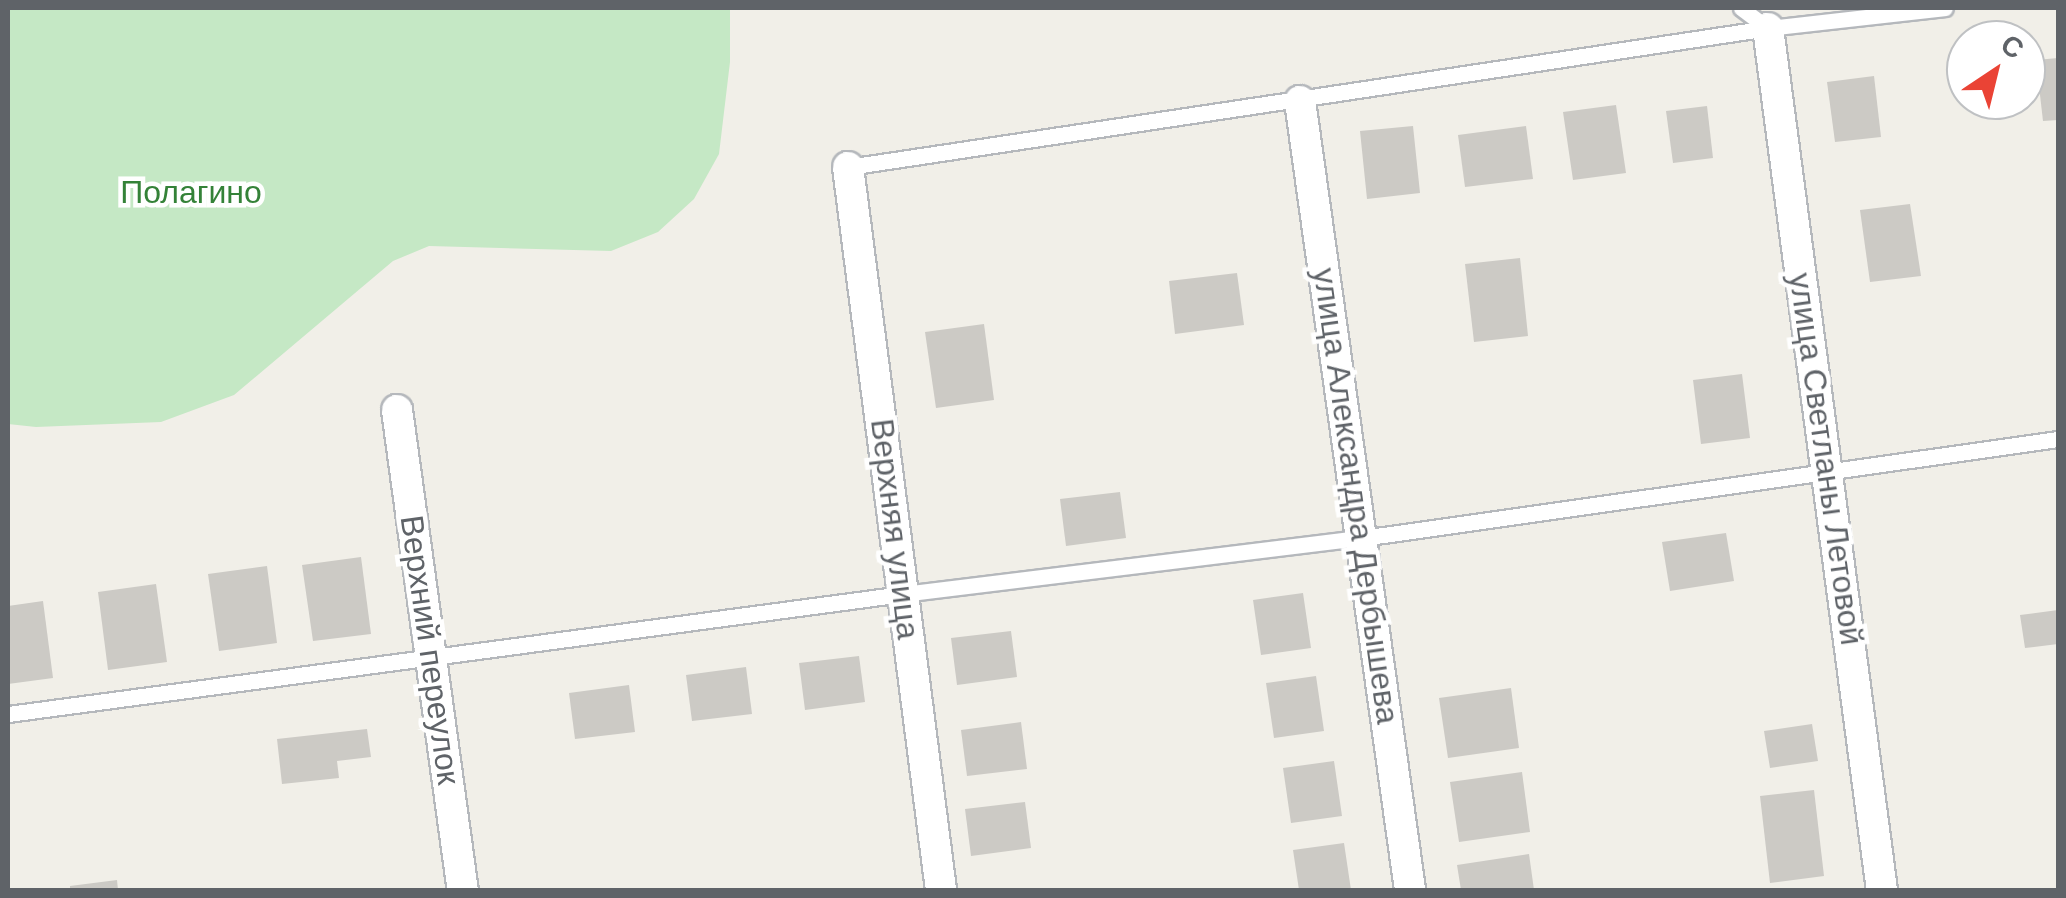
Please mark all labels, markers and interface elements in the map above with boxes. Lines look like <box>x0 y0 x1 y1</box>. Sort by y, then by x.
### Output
north arrow <box>1946 20 2046 120</box>
text: С <box>1995 28 2030 65</box>
park label: Полагино <box>120 173 262 211</box>
street label: улица Александра Дербышева <box>1305 265 1407 727</box>
street label: улица Светланы Летовой <box>1781 270 1871 648</box>
street label: Верхняя улица <box>862 417 928 641</box>
street label: Верхний переулок <box>392 513 468 787</box>

